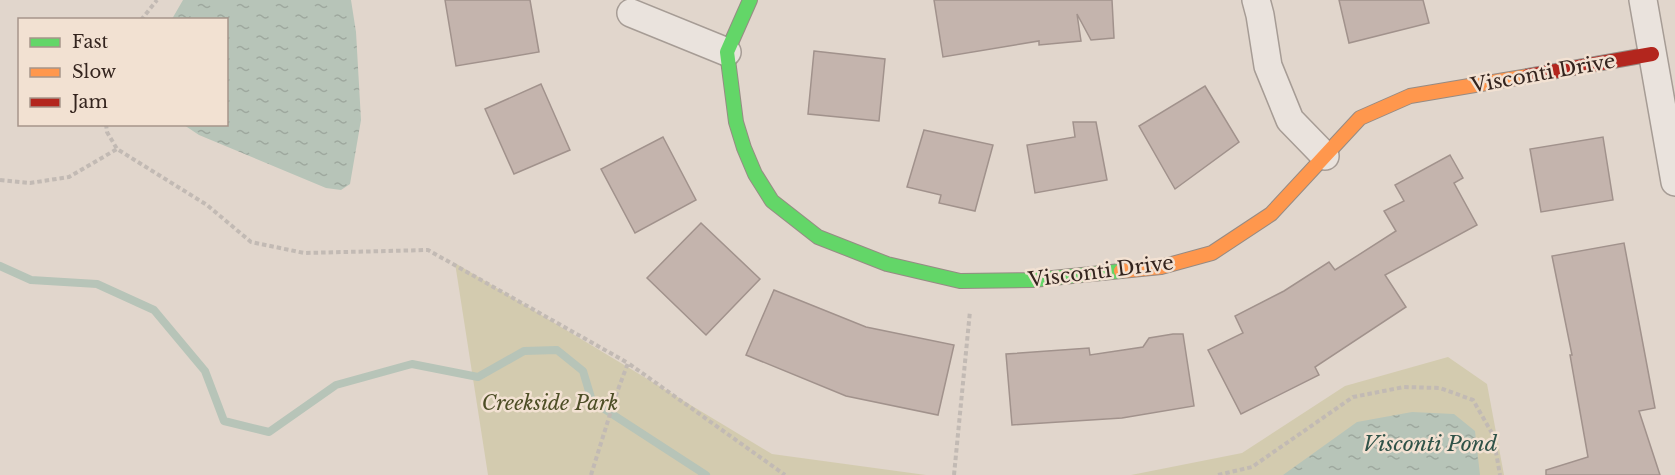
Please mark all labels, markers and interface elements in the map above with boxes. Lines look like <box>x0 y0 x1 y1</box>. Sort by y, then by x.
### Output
legend <box>18 18 228 126</box>
text: Fast <box>72 31 109 53</box>
street label: Visconti Drive <box>1468 48 1617 98</box>
text: Slow <box>72 61 117 83</box>
text: Jam <box>70 91 108 113</box>
street label: Visconti Drive <box>1026 250 1175 292</box>
park label: Creekside Park <box>482 391 618 415</box>
water label: Visconti Pond <box>1363 431 1498 457</box>

